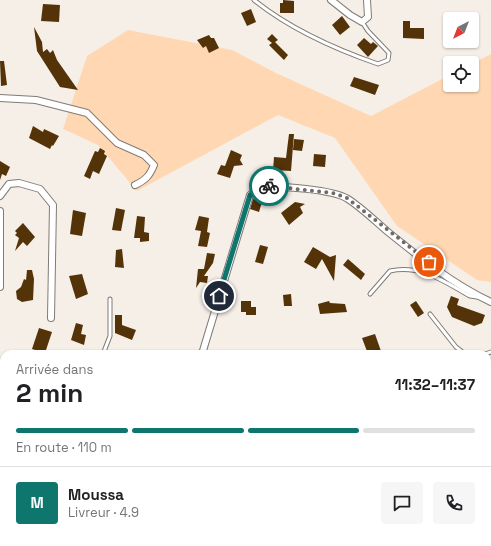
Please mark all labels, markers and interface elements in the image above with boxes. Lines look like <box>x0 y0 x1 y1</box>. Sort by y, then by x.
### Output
north arrow <box>443 12 479 48</box>
map controls <box>443 12 479 92</box>
button: locate <box>443 56 479 92</box>
courier <box>249 166 289 206</box>
icon: bike <box>258 175 280 197</box>
pin <box>412 245 446 279</box>
icon: bag <box>418 251 440 273</box>
pin <box>202 279 236 313</box>
icon: home <box>208 285 230 307</box>
text: Arrivée dans <box>16 361 93 378</box>
text: 11:32–11:37 <box>395 375 475 394</box>
text: 2 min <box>16 376 83 410</box>
text: En route · 110 m <box>16 439 112 456</box>
button: chat <box>381 482 423 524</box>
button: phone <box>433 482 475 524</box>
text: Moussa <box>68 485 124 504</box>
text: M <box>30 493 44 512</box>
text: Livreur · 4.9 <box>68 504 139 521</box>

